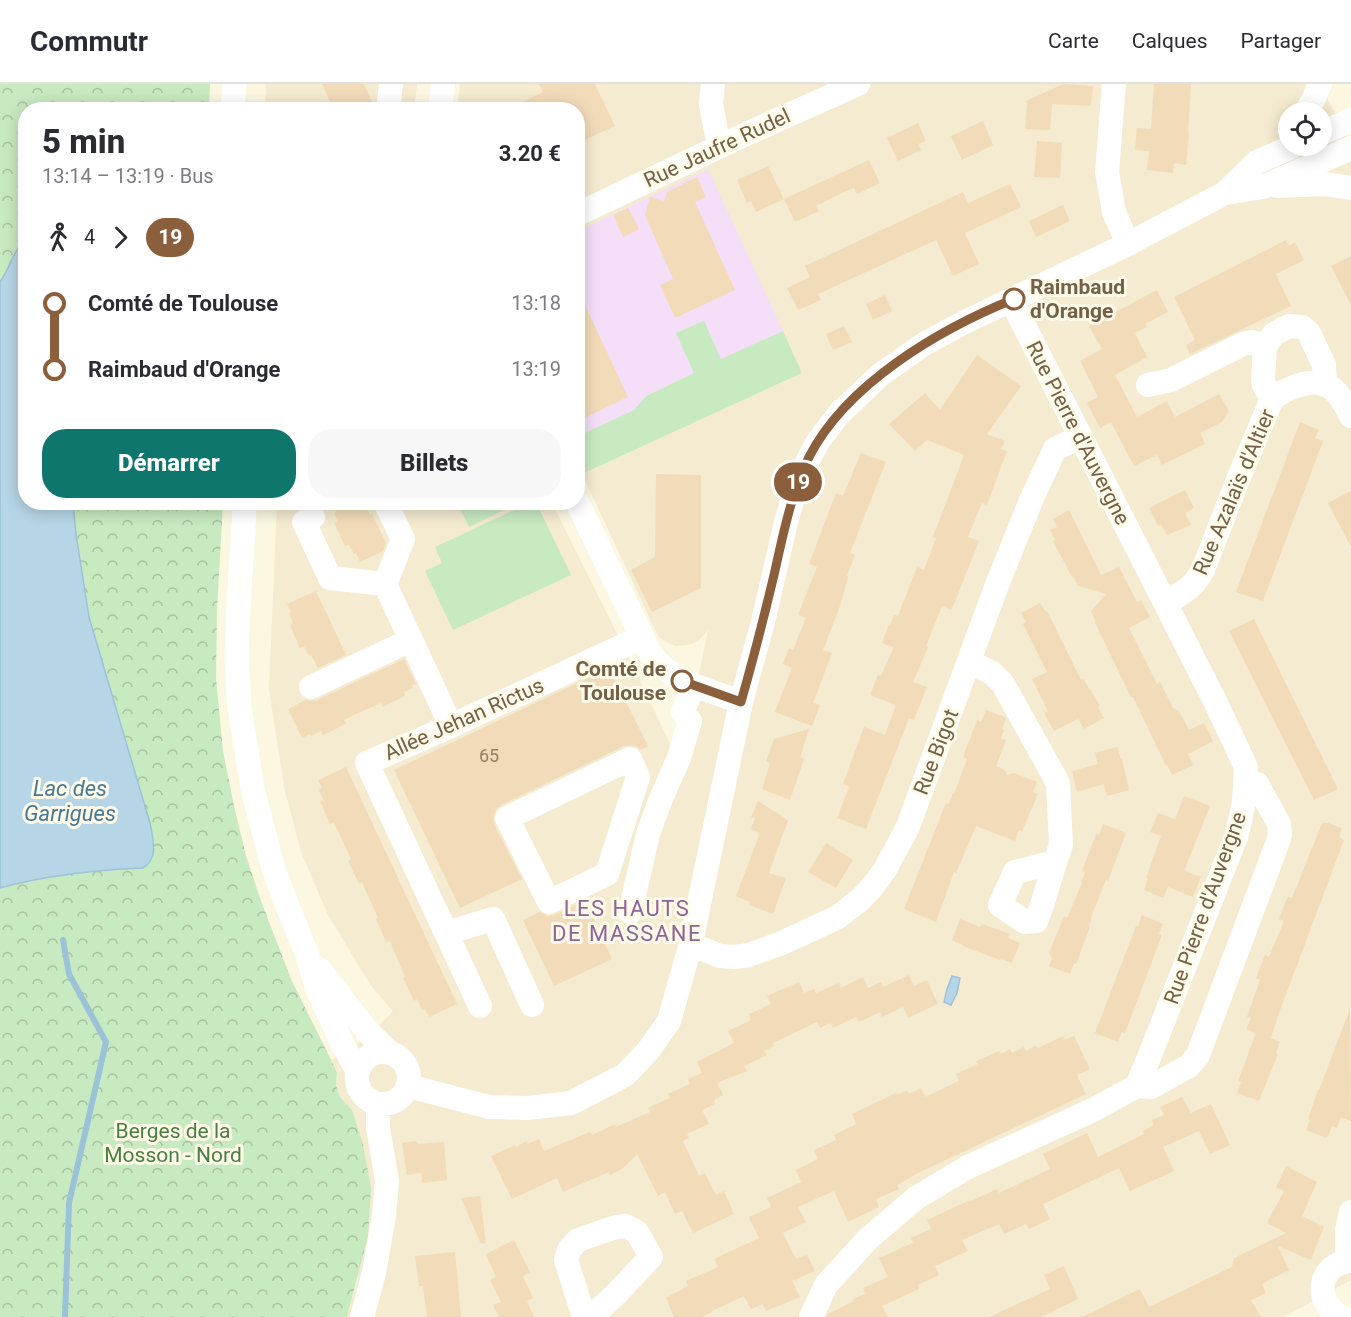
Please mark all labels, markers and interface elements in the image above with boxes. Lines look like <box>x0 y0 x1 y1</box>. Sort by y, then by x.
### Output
text: Commutr <box>30 25 148 58</box>
text: Carte <box>1048 29 1099 53</box>
text: Calques <box>1132 29 1207 53</box>
text: Partager <box>1240 29 1321 53</box>
map controls <box>1278 102 1332 156</box>
button: locate <box>1278 102 1332 156</box>
street label: Rue Jaufre Rudel <box>640 104 794 192</box>
text: 5 min <box>42 122 125 161</box>
text: 3.20 € <box>499 141 561 166</box>
text: 13:14 – 13:19 · Bus <box>42 164 214 188</box>
icon: walk <box>42 221 75 254</box>
icon: forward <box>104 221 137 254</box>
text: 4 <box>84 225 95 249</box>
text: 19 <box>158 225 182 249</box>
place label: Raimbaud d'Orange <box>1030 275 1125 323</box>
marker: Raimbaud d'Orange <box>1003 288 1025 310</box>
text: Comté de Toulouse <box>88 291 278 316</box>
text: 13:18 <box>511 291 561 315</box>
street label: Rue Pierre d'Auvergne <box>1021 337 1135 529</box>
text: Raimbaud d'Orange <box>88 357 280 382</box>
text: 13:19 <box>511 357 561 381</box>
street label: Rue Azalaïs d'Altier <box>1188 406 1280 578</box>
button: Démarrer <box>42 429 296 498</box>
button: Billets <box>308 429 561 498</box>
line badge: 19 <box>771 462 825 502</box>
text: 19 <box>786 470 810 494</box>
place label: Comté de Toulouse <box>575 657 666 705</box>
marker: Comté de Toulouse <box>671 670 693 692</box>
street label: Allée Jehan Rictus <box>380 673 548 765</box>
street label: Rue Bigot <box>909 706 963 798</box>
house number: 65 <box>479 745 499 766</box>
water label: Lac des Garrigues <box>24 776 116 826</box>
street label: Rue Pierre d'Auvergne <box>1159 809 1251 1007</box>
district label: LES HAUTS DE MASSANE <box>552 896 702 946</box>
park label: Berges de la Mosson - Nord <box>104 1119 242 1167</box>

